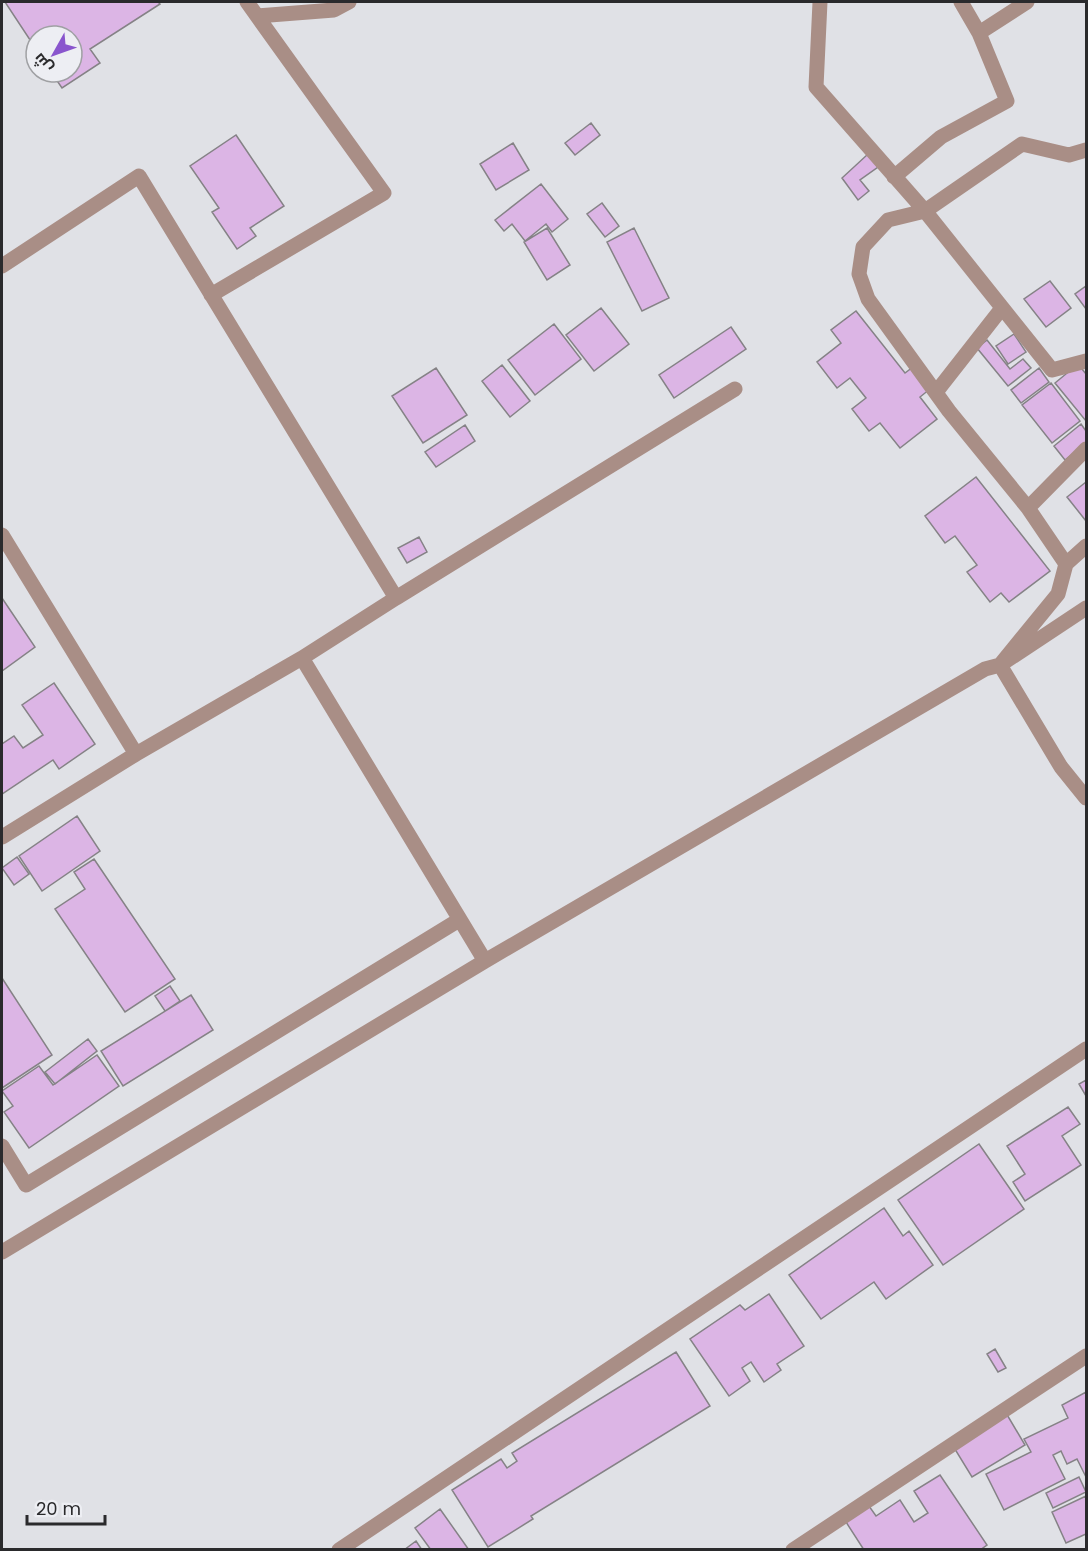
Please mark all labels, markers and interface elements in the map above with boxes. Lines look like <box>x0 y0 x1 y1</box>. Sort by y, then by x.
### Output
north arrow <box>24 24 84 84</box>
text: ش <box>27 48 58 79</box>
scale bar <box>27 1488 105 1526</box>
text: 20 m <box>36 1496 81 1521</box>

